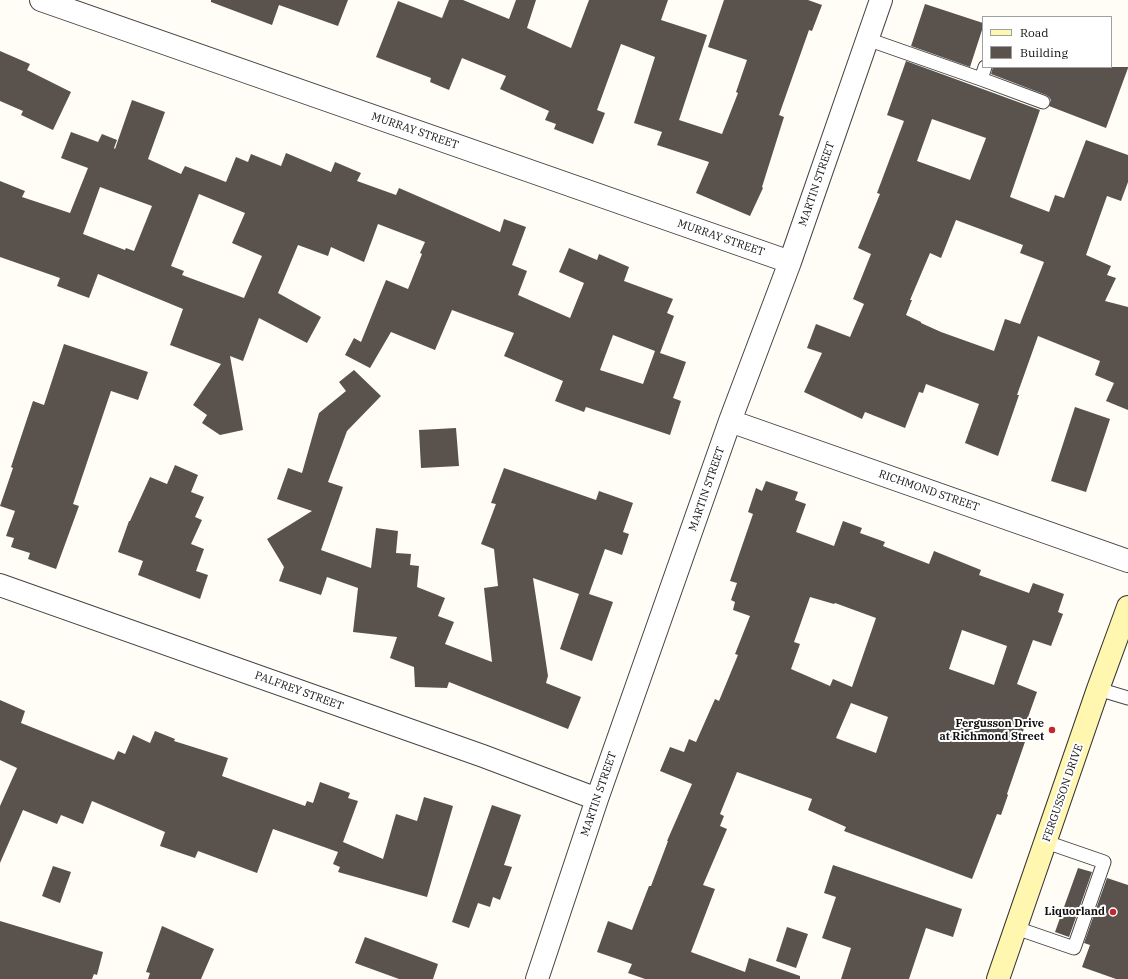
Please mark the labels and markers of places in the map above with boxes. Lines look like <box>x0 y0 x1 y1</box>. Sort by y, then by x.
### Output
place label: Fergusson Drive at Richmond Street <box>939 717 1044 743</box>
marker: Fergusson Drive at Richmond Street <box>1047 725 1057 735</box>
place label: Liquorland <box>1045 905 1105 919</box>
marker: Liquorland <box>1108 907 1118 917</box>

